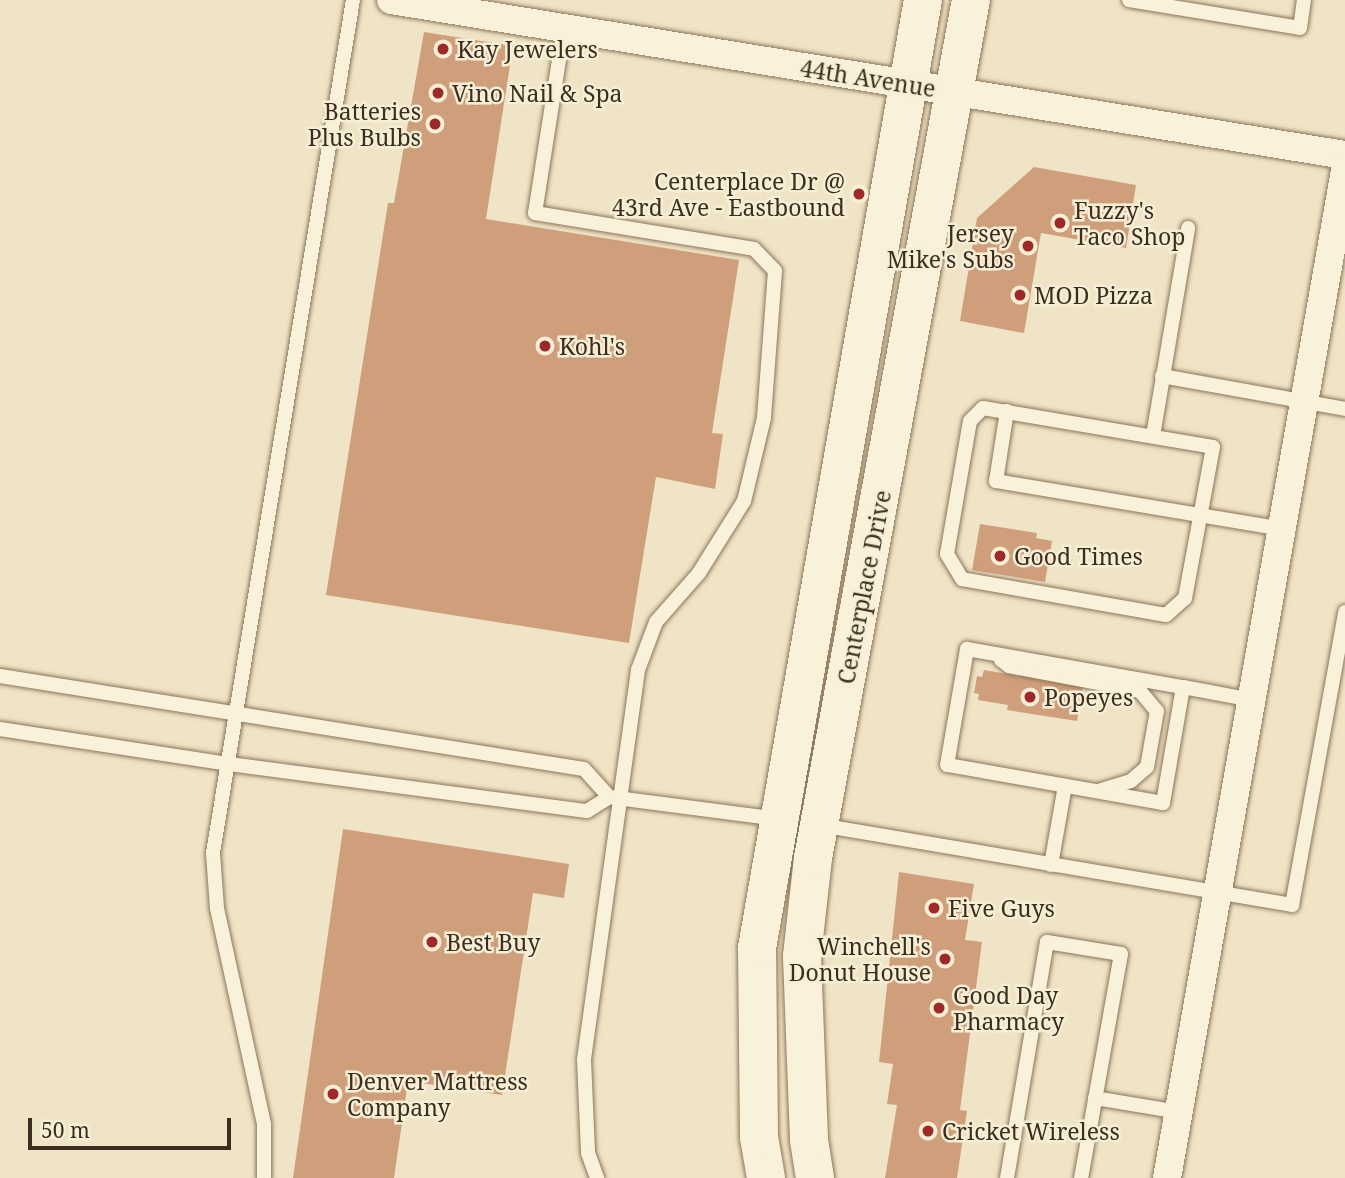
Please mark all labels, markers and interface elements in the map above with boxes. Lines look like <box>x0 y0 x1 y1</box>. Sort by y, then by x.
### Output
place label: Kay Jewelers <box>457 35 598 63</box>
marker: Kay Jewelers <box>435 41 451 57</box>
street label: 44th Avenue <box>798 54 938 102</box>
place label: Vino Nail & Spa <box>452 79 623 107</box>
marker: Vino Nail & Spa <box>430 85 446 101</box>
place label: Batteries Plus Bulbs <box>308 97 421 151</box>
marker: Batteries Plus Bulbs <box>427 116 443 132</box>
place label: Centerplace Dr @ 43rd Ave - Eastbound <box>612 167 845 221</box>
marker: Centerplace Dr @ 43rd Ave - Eastbound <box>851 186 867 202</box>
place label: Fuzzy's Taco Shop <box>1074 196 1185 250</box>
marker: Fuzzy's Taco Shop <box>1052 215 1068 231</box>
place label: Jersey Mike's Subs <box>887 219 1014 273</box>
marker: Jersey Mike's Subs <box>1020 238 1036 254</box>
place label: MOD Pizza <box>1034 281 1153 309</box>
marker: MOD Pizza <box>1012 287 1028 303</box>
place label: Kohl's <box>559 332 625 360</box>
marker: Kohl's <box>537 338 553 354</box>
street label: Centerplace Drive <box>832 488 896 686</box>
place label: Good Times <box>1014 542 1143 570</box>
marker: Good Times <box>992 548 1008 564</box>
place label: Popeyes <box>1044 683 1133 711</box>
marker: Popeyes <box>1022 689 1038 705</box>
place label: Five Guys <box>948 894 1055 922</box>
marker: Five Guys <box>926 900 942 916</box>
place label: Best Buy <box>446 928 540 956</box>
place label: Winchell's Donut House <box>789 932 931 986</box>
marker: Best Buy <box>424 934 440 950</box>
marker: Winchell's Donut House <box>937 951 953 967</box>
place label: Good Day Pharmacy <box>953 981 1064 1035</box>
marker: Good Day Pharmacy <box>931 1000 947 1016</box>
place label: Denver Mattress Company <box>347 1067 528 1121</box>
marker: Denver Mattress Company <box>325 1086 341 1102</box>
scale bar <box>32 1104 234 1148</box>
text: 50 m <box>41 1116 90 1144</box>
place label: Cricket Wireless <box>942 1117 1120 1145</box>
marker: Cricket Wireless <box>920 1123 936 1139</box>

